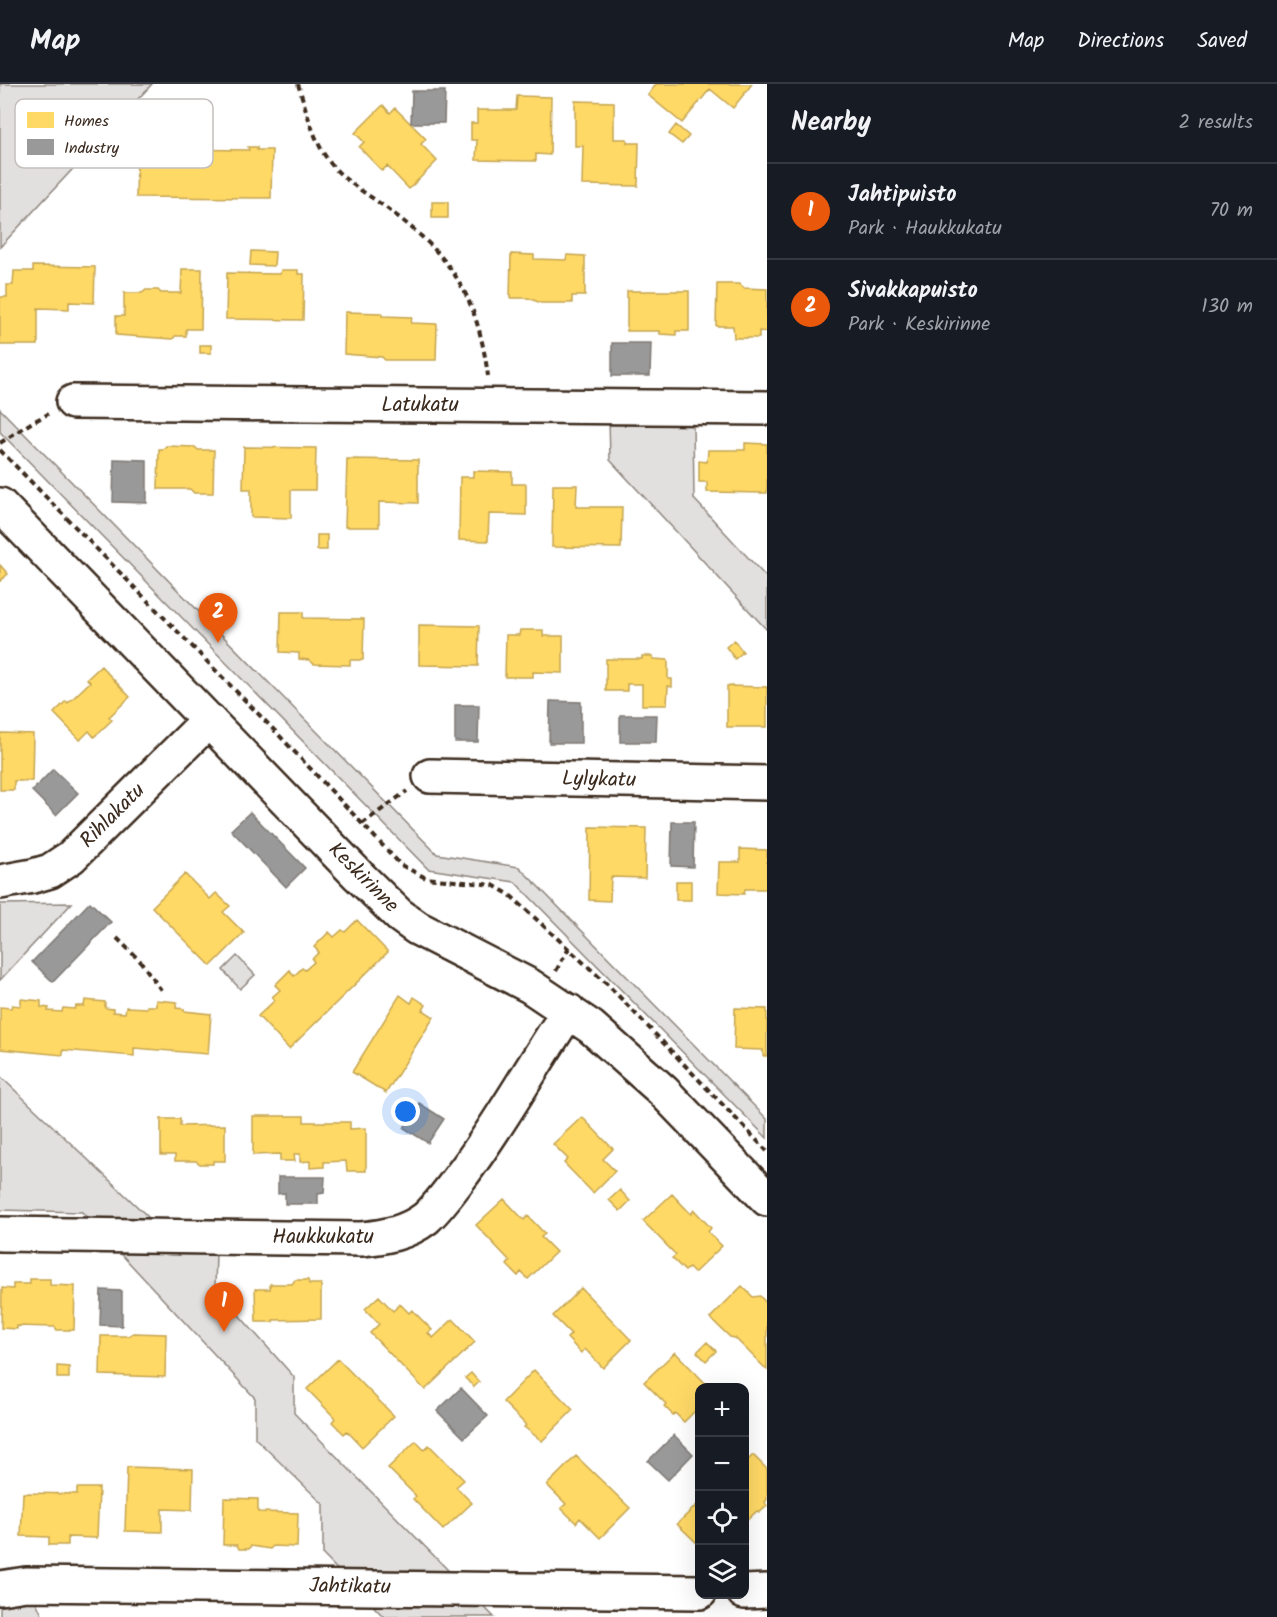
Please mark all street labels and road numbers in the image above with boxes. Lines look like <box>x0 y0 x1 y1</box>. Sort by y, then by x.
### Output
street label: Latukatu <box>381 389 459 422</box>
street label: Lylykatu <box>562 763 636 797</box>
street label: Rihlakatu <box>73 776 153 856</box>
street label: Keskirinne <box>320 835 407 922</box>
street label: Haukkukatu <box>272 1221 374 1254</box>
street label: Jahtikatu <box>309 1570 391 1604</box>

